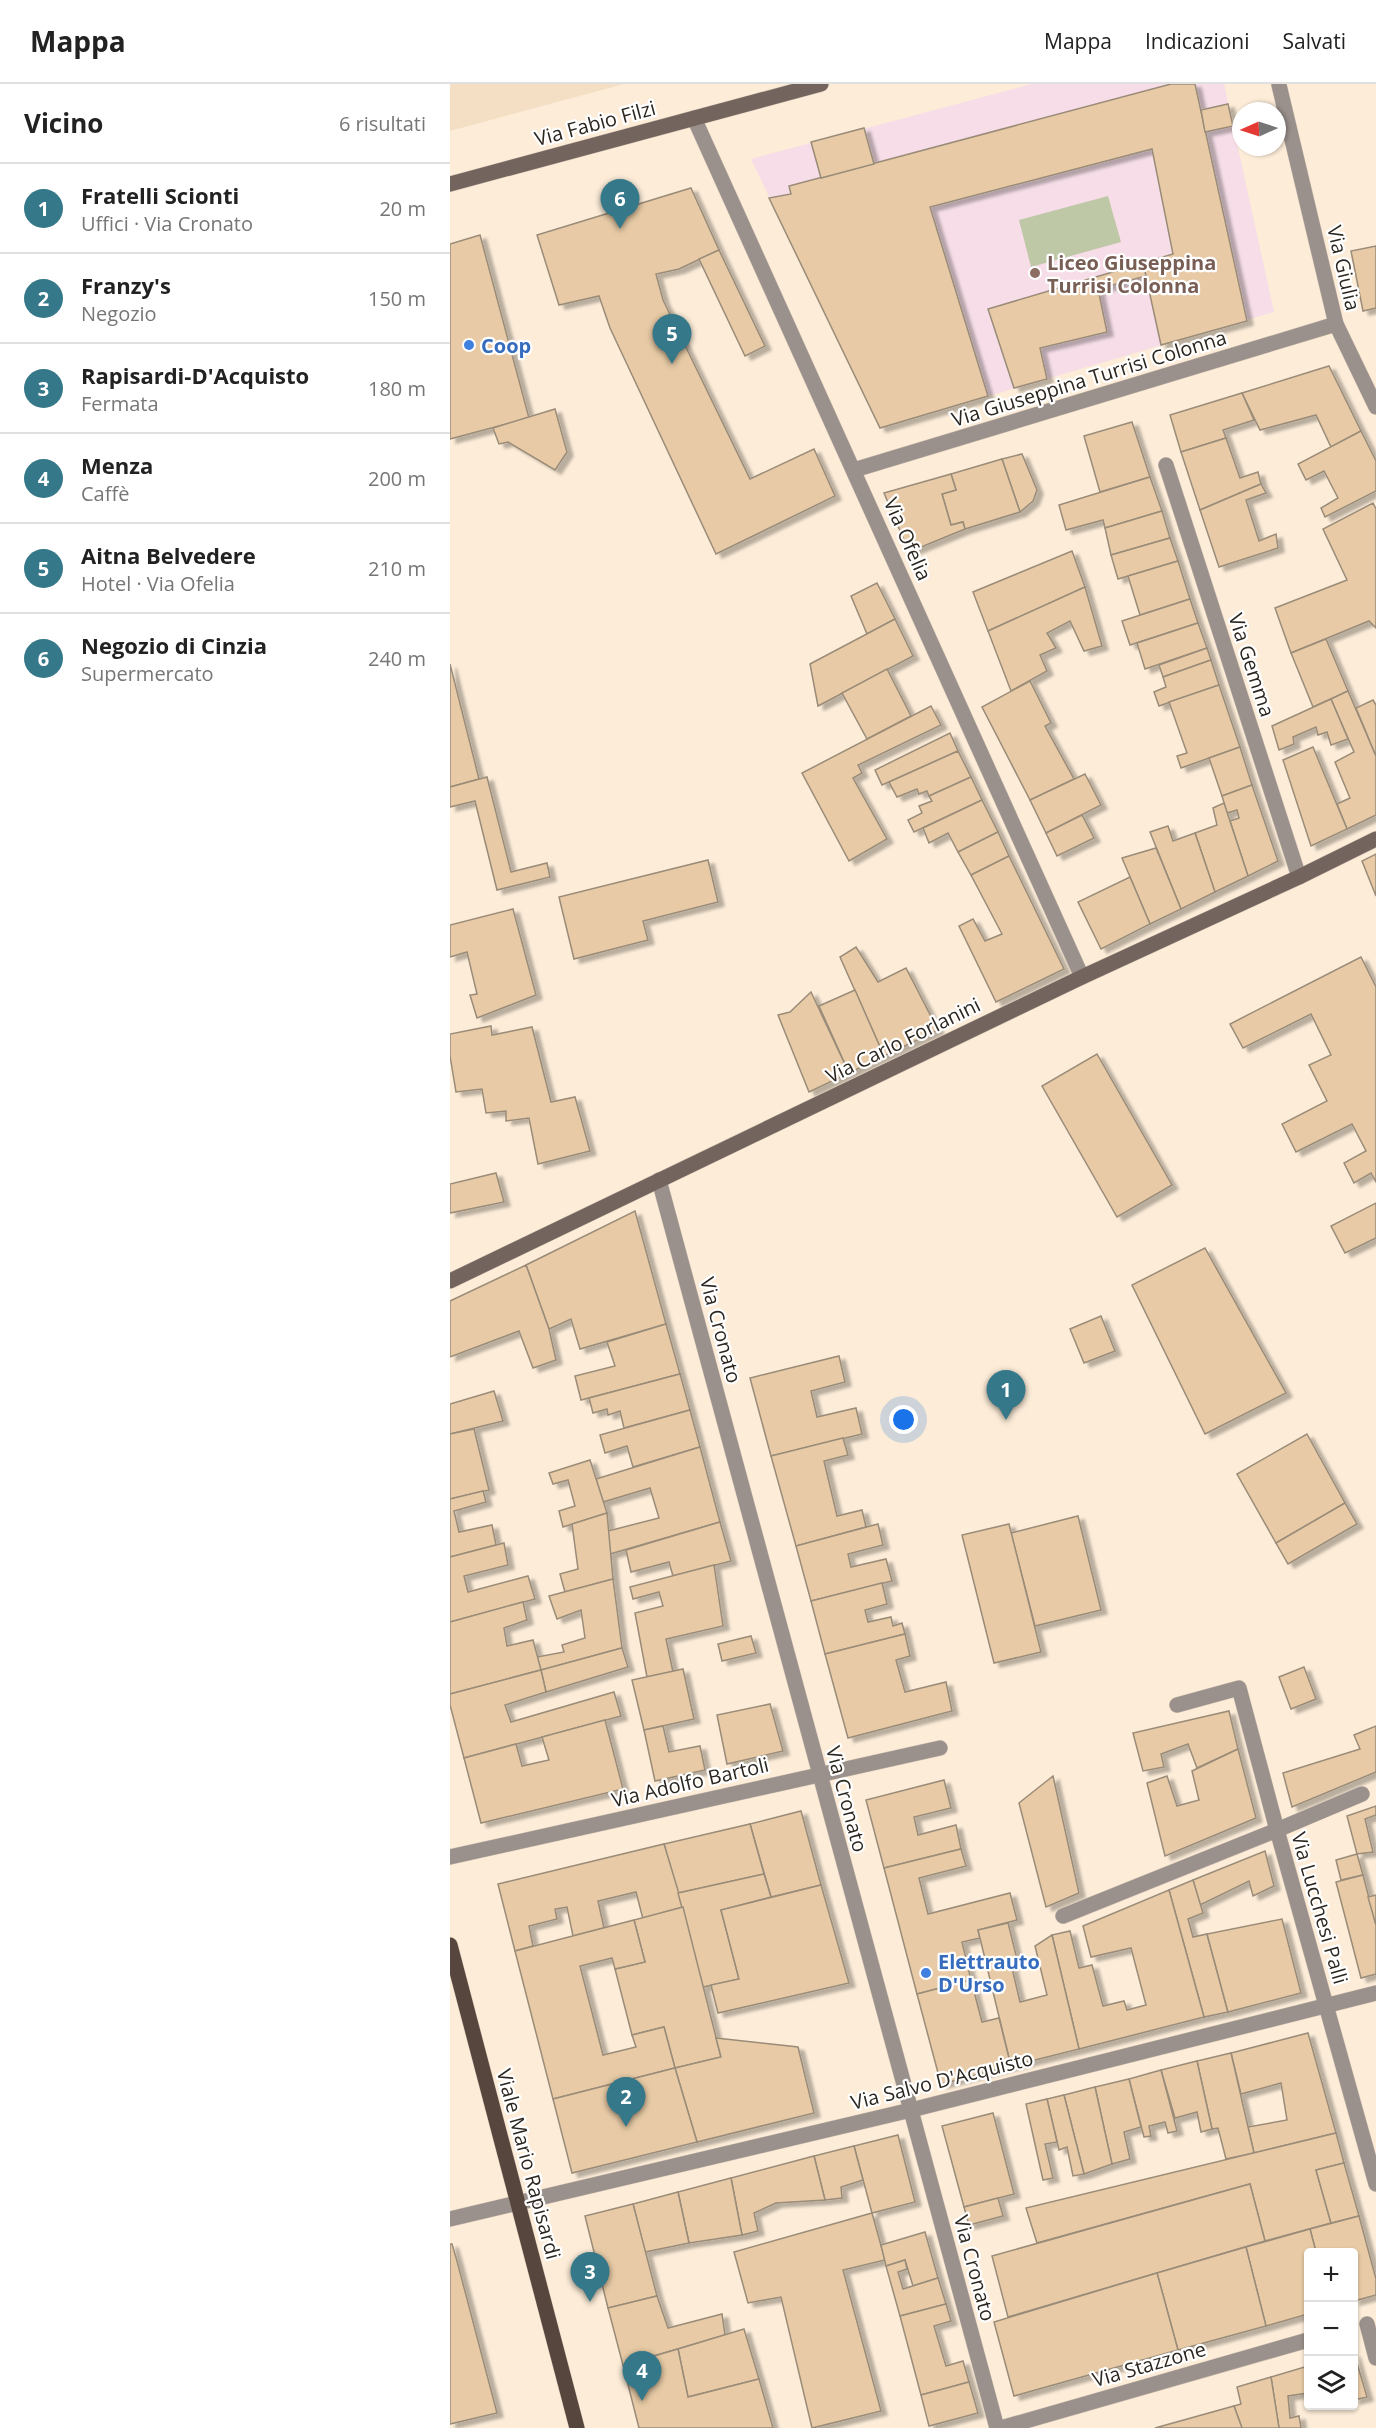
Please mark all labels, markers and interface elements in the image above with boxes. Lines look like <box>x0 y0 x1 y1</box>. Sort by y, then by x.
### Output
text: Mappa <box>30 22 126 60</box>
text: Mappa <box>1044 27 1112 55</box>
text: Indicazioni <box>1145 27 1250 55</box>
text: Salvati <box>1283 27 1346 55</box>
street label: Via Fabio Filzi <box>532 94 658 152</box>
north arrow <box>1232 102 1286 156</box>
text: Vicino <box>24 105 103 141</box>
text: 6 risultati <box>339 110 426 137</box>
text: Fratelli Scionti <box>81 180 239 210</box>
pin: 6 <box>600 180 640 229</box>
text: 1 <box>38 195 49 222</box>
text: 20 m <box>379 195 426 222</box>
text: Uffici · Via Cronato <box>81 210 253 237</box>
street label: Via Giulia <box>1321 223 1367 313</box>
place label: Liceo Giuseppina Turrisi Colonna <box>1047 249 1216 299</box>
marker: Liceo Giuseppina Turrisi Colonna <box>1028 266 1042 280</box>
text: Franzy's <box>81 270 171 300</box>
text: 2 <box>38 285 49 312</box>
text: 150 m <box>368 285 426 312</box>
text: Negozio <box>81 300 157 327</box>
pin: 5 <box>652 314 692 364</box>
street label: Via Giuseppina Turrisi Colonna <box>948 323 1230 433</box>
place label: Coop <box>481 332 531 359</box>
marker: Coop <box>462 338 476 352</box>
text: Rapisardi-D'Acquisto <box>81 360 309 390</box>
text: 3 <box>38 375 49 402</box>
text: 180 m <box>368 375 426 402</box>
text: Fermata <box>81 390 159 417</box>
text: Menza <box>81 450 153 480</box>
text: 4 <box>38 465 49 492</box>
text: 200 m <box>368 465 426 492</box>
text: Caffè <box>81 480 129 507</box>
street label: Via Ofelia <box>878 493 938 585</box>
text: Aitna Belvedere <box>81 540 256 570</box>
text: 5 <box>38 555 49 582</box>
text: 210 m <box>368 555 426 582</box>
text: Hotel · Via Ofelia <box>81 570 235 597</box>
street label: Via Gemma <box>1223 610 1281 720</box>
text: Negozio di Cinzia <box>81 630 267 660</box>
text: 6 <box>38 645 49 672</box>
text: 240 m <box>368 645 426 672</box>
text: Supermercato <box>81 660 214 687</box>
street label: Via Carlo Forlanini <box>821 991 985 1089</box>
street label: Via Cronato <box>694 1274 748 1386</box>
pin: 1 <box>986 1370 1026 1420</box>
your location <box>889 1405 918 1434</box>
street label: Via Cronato <box>820 1743 874 1855</box>
street label: Via Adolfo Bartoli <box>609 1751 771 1813</box>
street label: Via Lucchesi Palli <box>1285 1829 1355 1987</box>
place label: Elettrauto D'Urso <box>938 1948 1040 1998</box>
marker: Elettrauto D'Urso <box>919 1966 933 1980</box>
street label: Via Salvo D'Acquisto <box>848 2044 1036 2116</box>
street label: Viale Mario Rapisardi <box>491 2066 567 2262</box>
pin: 2 <box>606 2078 645 2127</box>
street label: Via Cronato <box>948 2212 1002 2324</box>
map controls <box>1304 2248 1358 2410</box>
button: + <box>1304 2248 1358 2302</box>
pin: 3 <box>570 2252 610 2302</box>
button: − <box>1304 2302 1358 2356</box>
street label: Via Stazzone <box>1089 2335 1209 2393</box>
pin: 4 <box>622 2352 662 2401</box>
button: layers <box>1304 2356 1358 2410</box>

